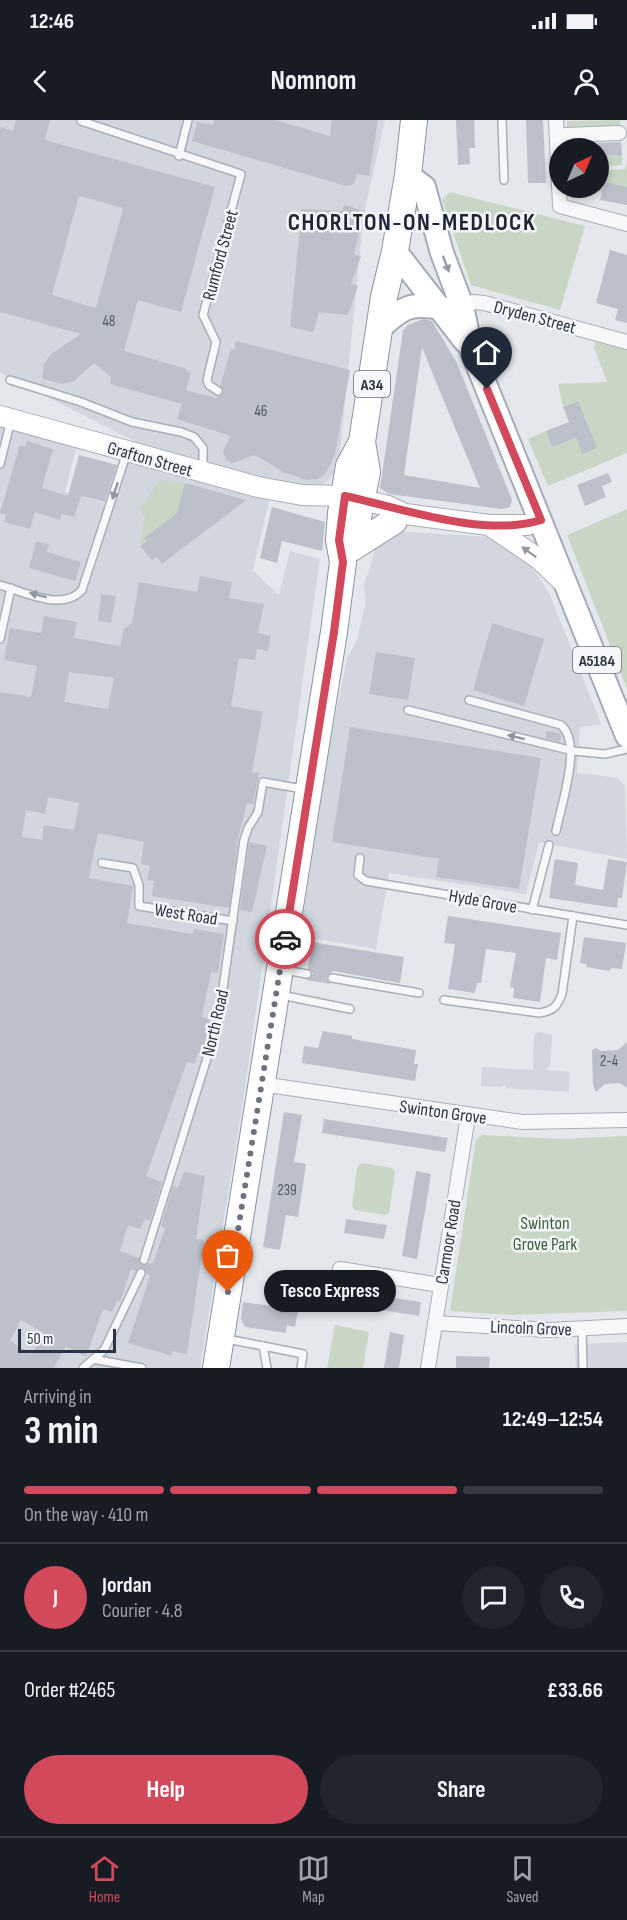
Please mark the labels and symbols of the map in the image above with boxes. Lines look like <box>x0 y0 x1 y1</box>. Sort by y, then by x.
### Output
north arrow <box>549 138 609 198</box>
street label: Rumford Street <box>198 207 243 303</box>
district label: CHORLTON-ON-MEDLOCK <box>288 208 536 237</box>
one-way arrow <box>442 255 452 273</box>
street label: Dryden Street <box>491 296 579 339</box>
house number: 48 <box>103 312 115 331</box>
pin <box>461 327 512 389</box>
road number: A34 <box>354 371 390 397</box>
house number: 46 <box>255 402 267 421</box>
street label: Grafton Street <box>105 437 195 482</box>
one-way arrow <box>109 482 119 500</box>
one-way arrow <box>522 546 538 558</box>
one-way arrow <box>29 590 47 600</box>
road number: A5184 <box>573 647 621 673</box>
one-way arrow <box>507 732 525 741</box>
street label: Hyde Grove <box>447 885 519 918</box>
street label: West Road <box>153 899 219 930</box>
courier <box>255 909 315 969</box>
street label: North Road <box>198 988 233 1059</box>
house number: 2-4 <box>600 1052 618 1071</box>
street label: Swinton Grove <box>398 1096 488 1129</box>
house number: 239 <box>277 1181 297 1200</box>
street label: Carmoor Road <box>431 1198 466 1286</box>
park label: Swinton Grove Park <box>513 1213 577 1255</box>
pin <box>202 1230 253 1292</box>
callout: Tesco Express <box>264 1271 396 1313</box>
street label: Lincoln Grove <box>490 1317 572 1340</box>
scale bar <box>18 1326 116 1354</box>

